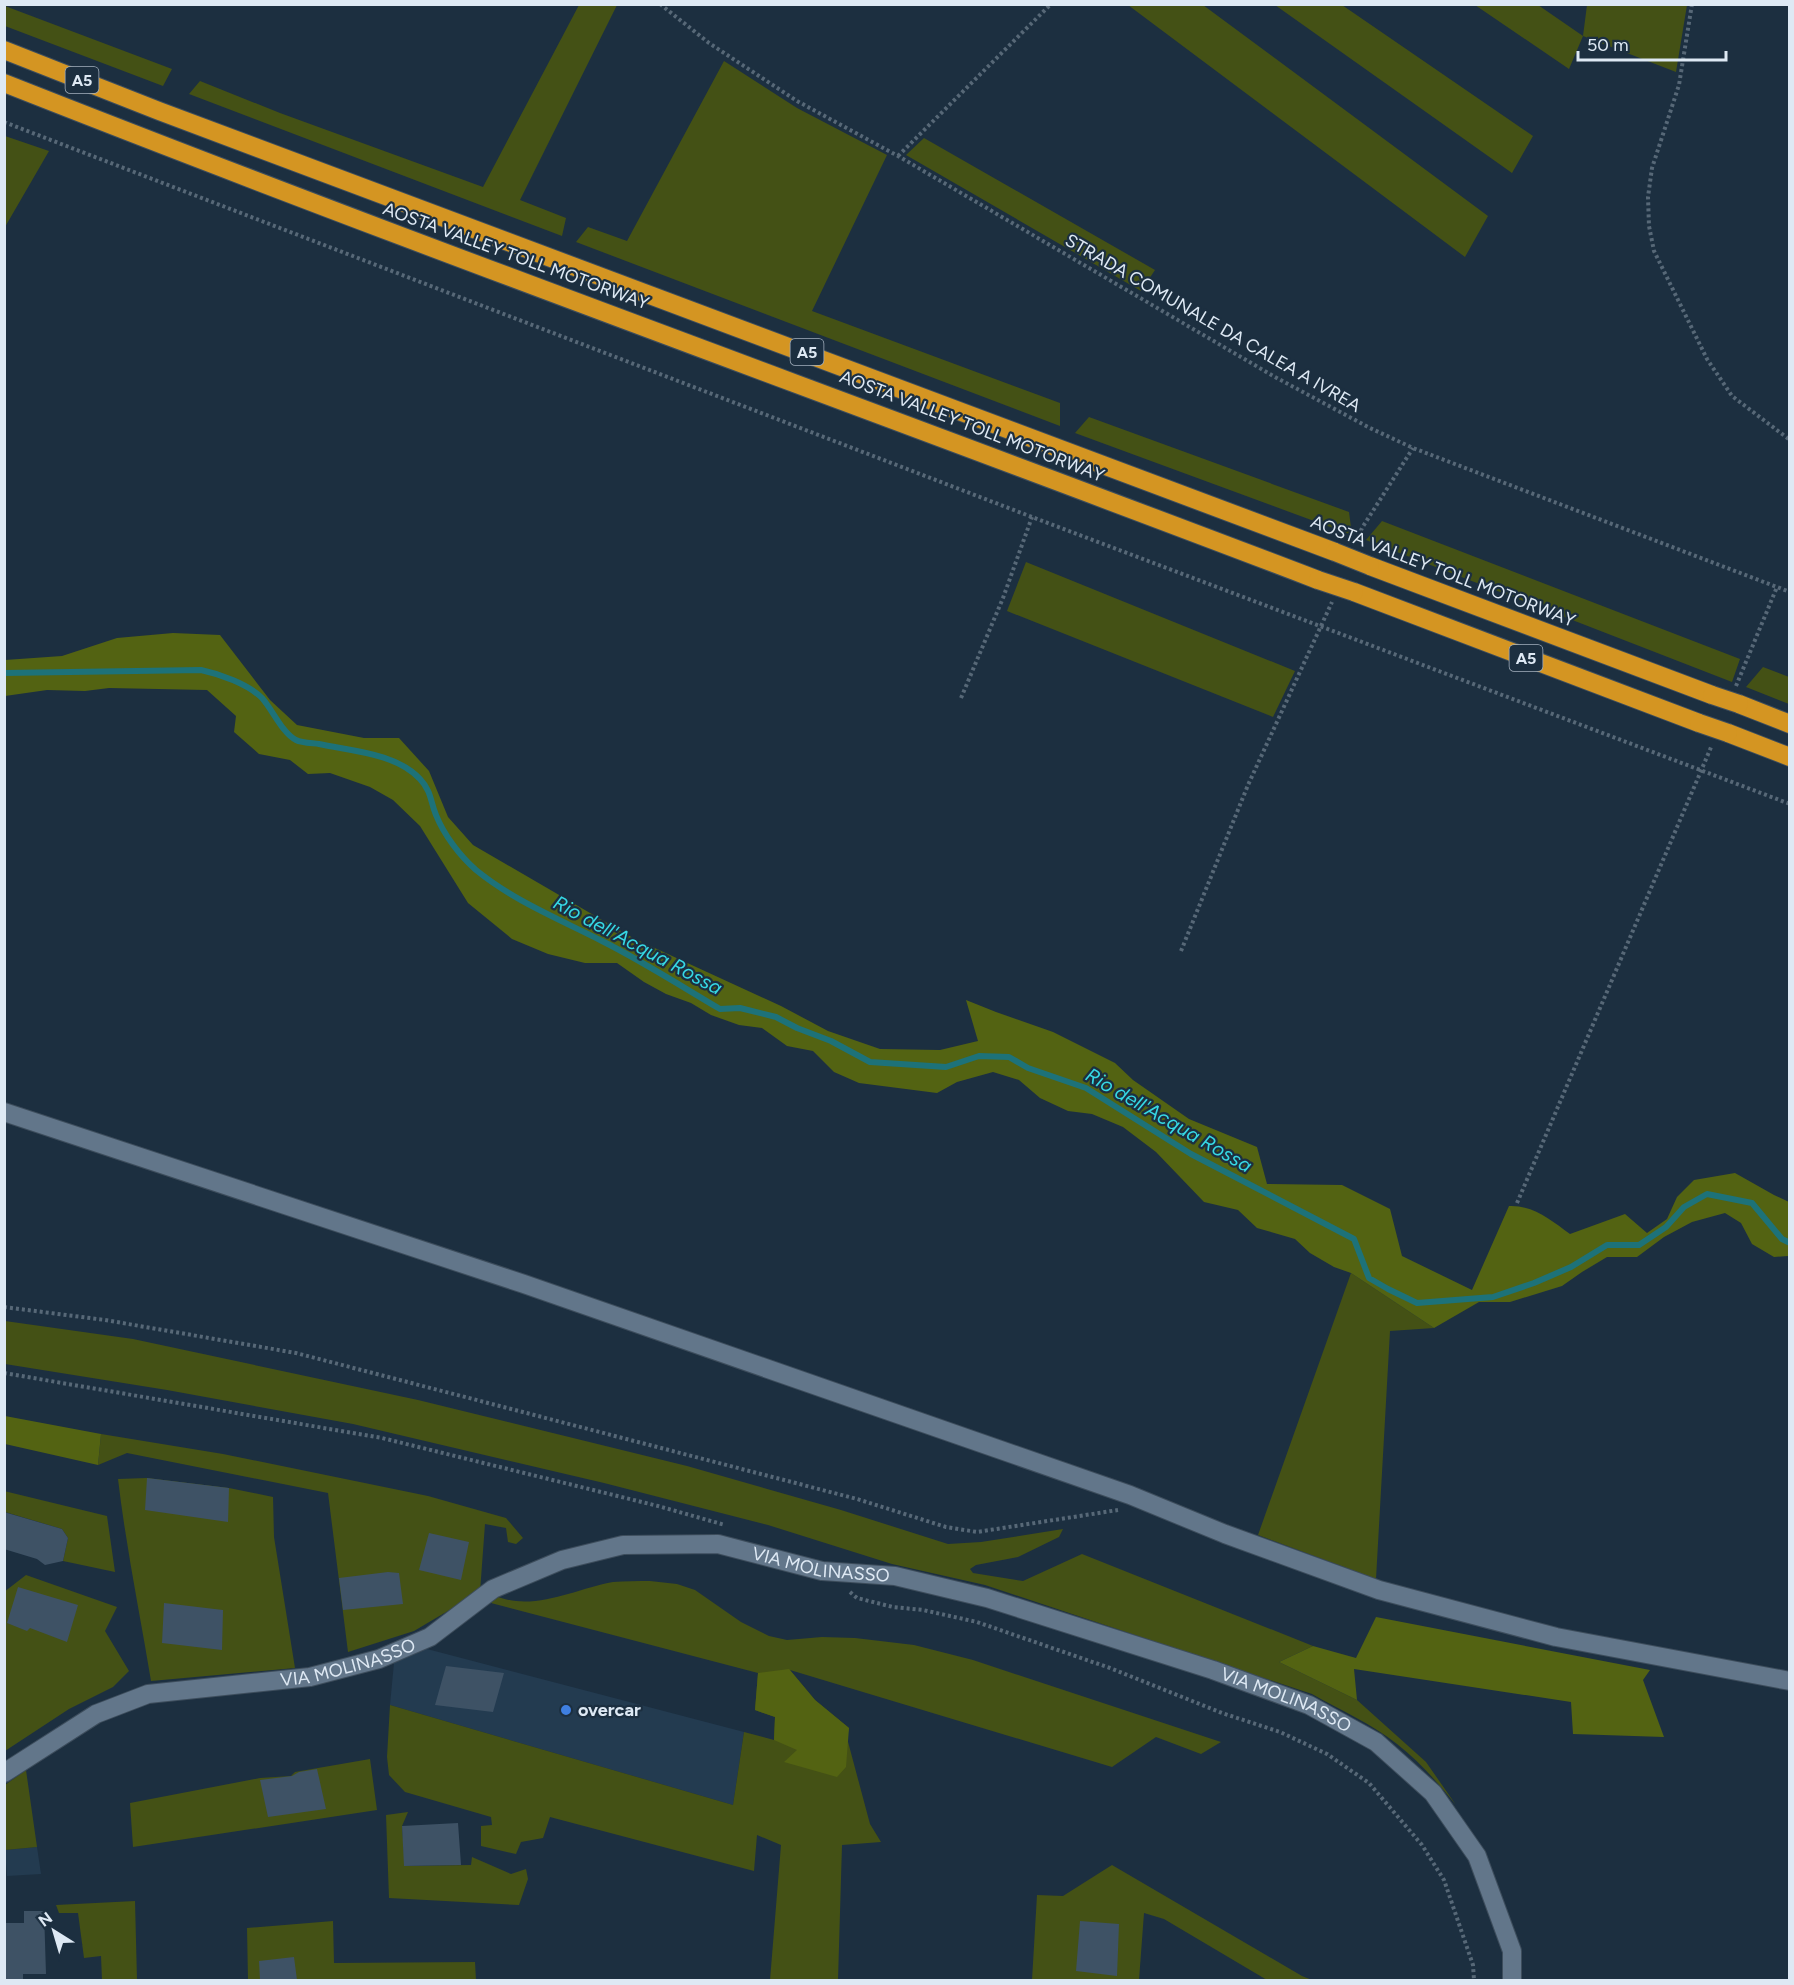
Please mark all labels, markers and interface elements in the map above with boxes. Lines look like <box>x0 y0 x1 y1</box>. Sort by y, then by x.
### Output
scale bar <box>1578 24 1726 62</box>
text: 50 m <box>1587 34 1629 56</box>
road number: A5 <box>66 67 98 93</box>
street label: AOSTA VALLEY TOLL MOTORWAY <box>380 198 652 315</box>
street label: STRADA COMUNALE DA CALEA A IVREA <box>1061 229 1365 417</box>
road number: A5 <box>790 339 824 365</box>
street label: AOSTA VALLEY TOLL MOTORWAY <box>837 365 1107 487</box>
street label: AOSTA VALLEY TOLL MOTORWAY <box>1308 510 1578 632</box>
road number: A5 <box>1510 645 1543 671</box>
water label: Rio dell'Acqua Rossa <box>549 890 727 1000</box>
water label: Rio dell'Acqua Rossa <box>1082 1063 1257 1178</box>
street label: VIA MOLINASSO <box>750 1542 890 1587</box>
street label: VIA MOLINASSO <box>279 1634 419 1691</box>
street label: VIA MOLINASSO <box>1218 1663 1355 1737</box>
place label: overcar <box>578 1699 641 1721</box>
marker: overcar <box>559 1703 573 1717</box>
north arrow <box>24 1901 84 1961</box>
text: N <box>35 1908 56 1931</box>

